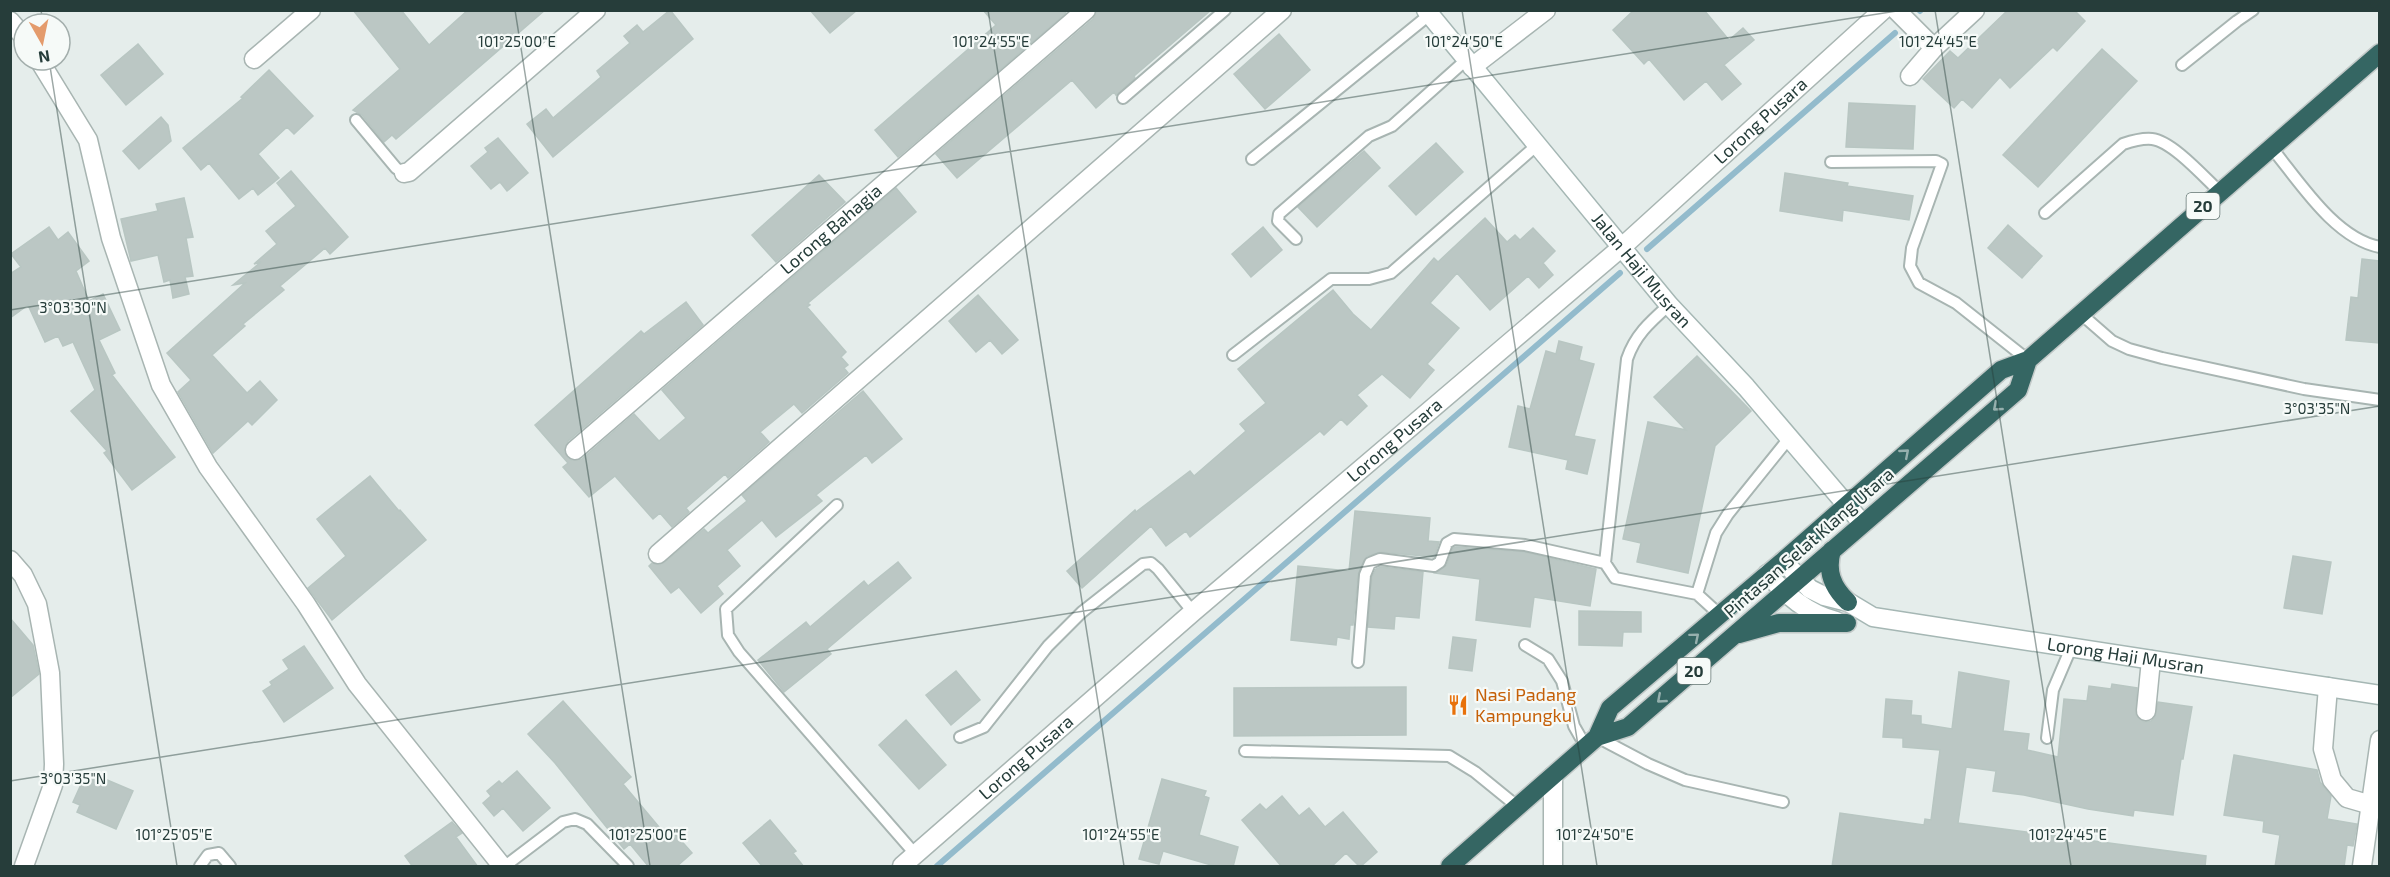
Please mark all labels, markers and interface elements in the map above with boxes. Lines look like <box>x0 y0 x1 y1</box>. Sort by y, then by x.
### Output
north arrow <box>12 12 72 72</box>
text: 101°25'00"E <box>478 32 556 50</box>
text: 101°24'55"E <box>953 32 1029 50</box>
text: 101°24'50"E <box>1425 32 1503 50</box>
text: 101°24'45"E <box>1899 32 1977 50</box>
text: N <box>37 47 52 68</box>
street label: Lorong Pusara <box>1709 72 1811 168</box>
street label: Lorong Bahagia <box>775 179 886 278</box>
road number: 20 <box>2186 193 2220 219</box>
street label: Jalan Haji Musran <box>1588 208 1697 332</box>
text: 3°03'30"N <box>39 298 107 316</box>
street label: Lorong Pusara <box>1342 393 1446 486</box>
text: 3°03'35"N <box>2284 399 2350 417</box>
one-way arrow <box>1993 400 2004 411</box>
one-way arrow <box>1898 449 1909 460</box>
street label: Pintasan Selat Klang Utara <box>1719 462 1898 622</box>
street label: Lorong Haji Musran <box>2046 632 2206 678</box>
one-way arrow <box>1688 633 1699 644</box>
road number: 20 <box>1678 658 1710 684</box>
place label: Nasi Padang Kampungku <box>1475 683 1576 726</box>
one-way arrow <box>1657 692 1668 703</box>
restaurant icon: Nasi Padang Kampungku <box>1446 693 1470 717</box>
street label: Lorong Pusara <box>974 710 1077 804</box>
text: 3°03'35"N <box>40 769 106 787</box>
text: 101°25'05"E <box>136 825 212 843</box>
text: 101°25'00"E <box>609 825 687 843</box>
text: 101°24'55"E <box>1083 825 1159 843</box>
text: 101°24'50"E <box>1556 825 1634 843</box>
text: 101°24'45"E <box>2029 825 2107 843</box>

